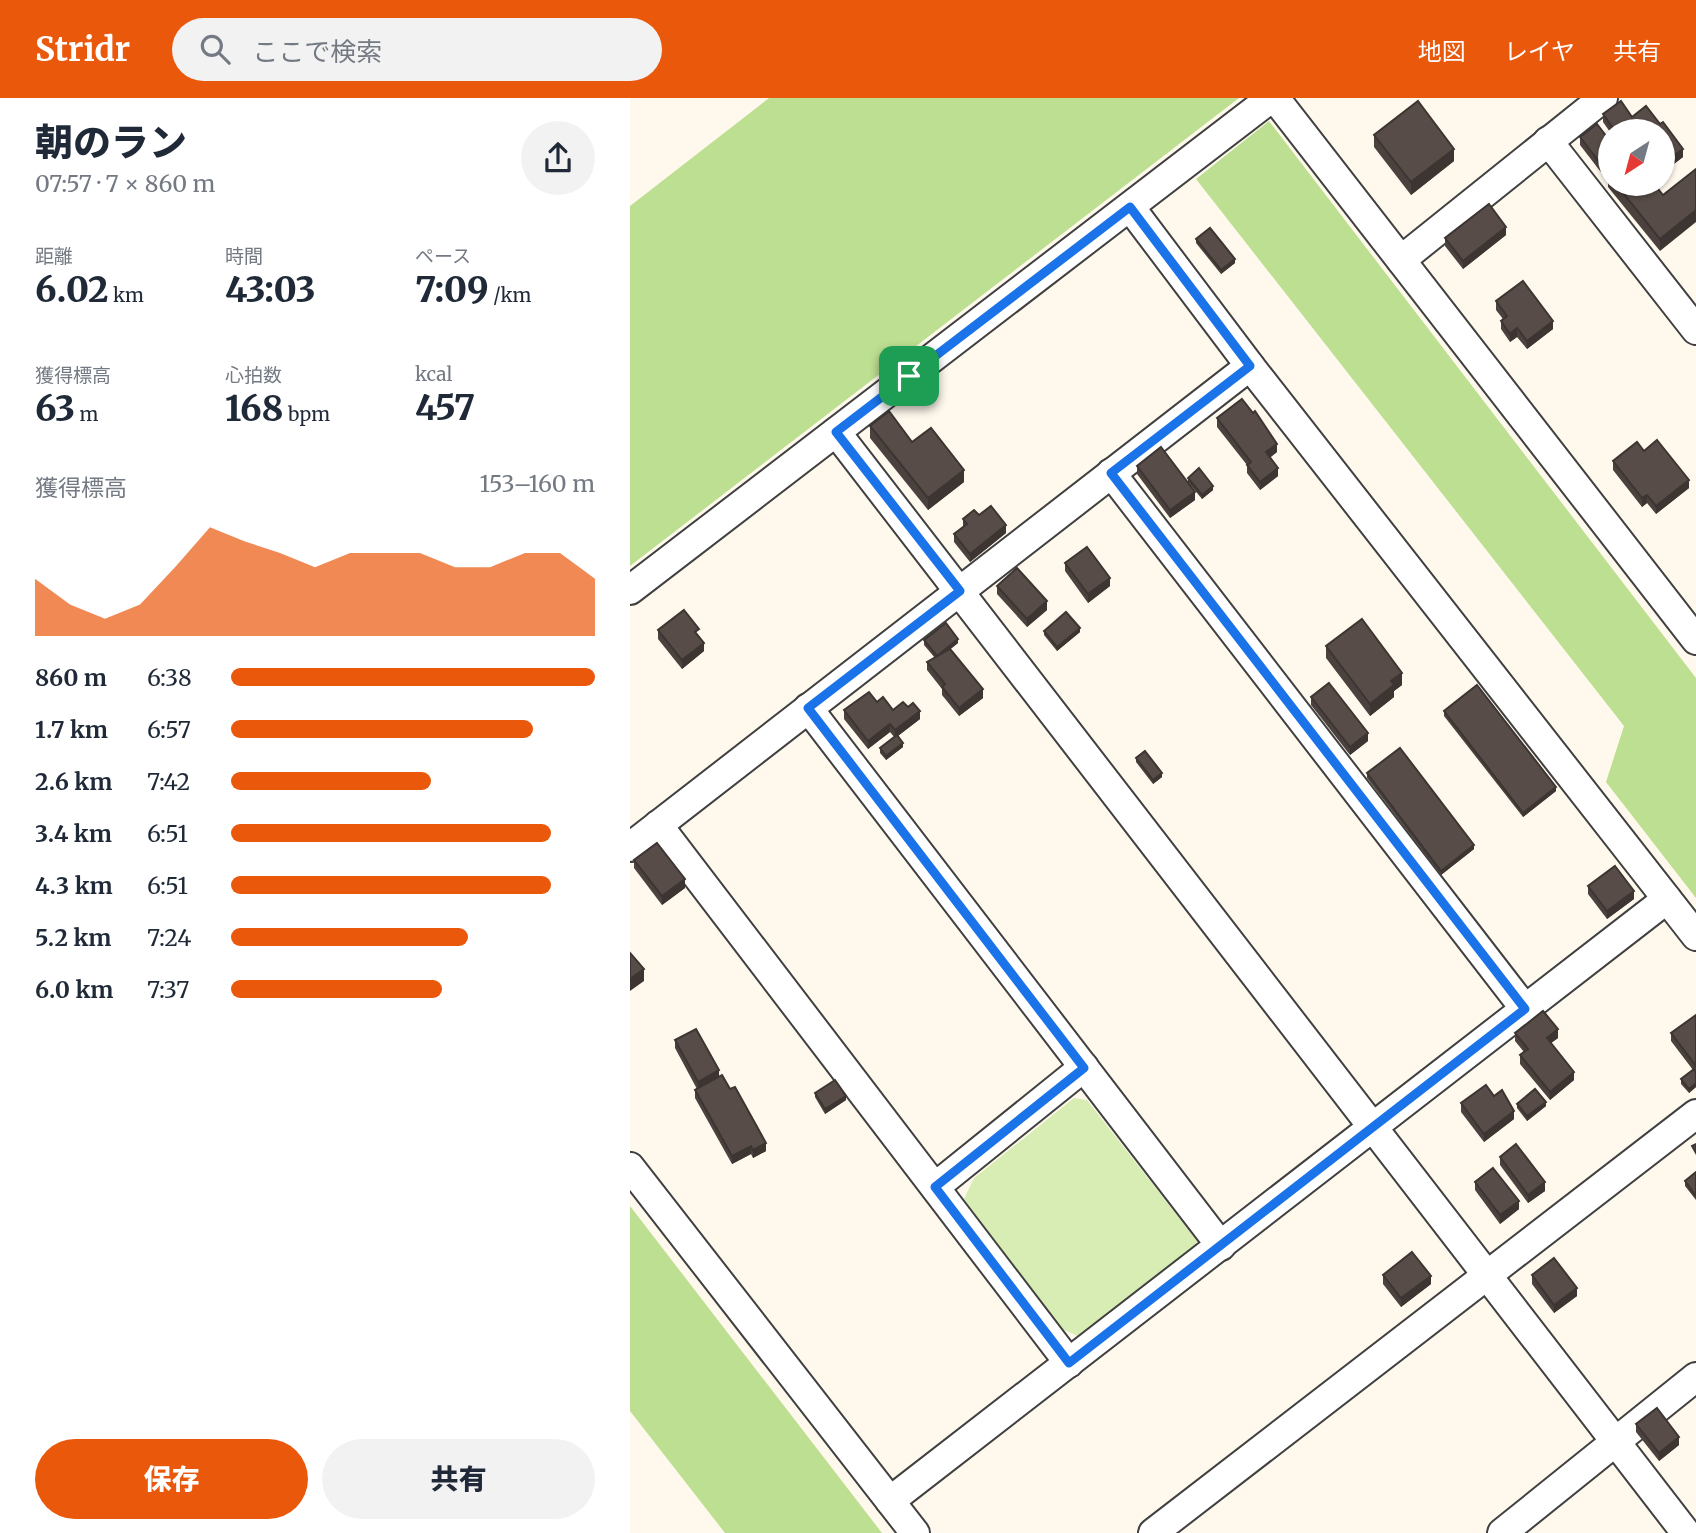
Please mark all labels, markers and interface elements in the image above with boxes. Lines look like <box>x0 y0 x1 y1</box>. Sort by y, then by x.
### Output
search box <box>172 18 662 81</box>
text: Stridr <box>35 29 130 70</box>
icon: search <box>196 30 234 68</box>
text: ここで検索 <box>252 35 382 68</box>
text: 地図 <box>1418 36 1466 67</box>
text: レイヤ <box>1504 36 1575 67</box>
text: 共有 <box>1613 36 1661 67</box>
text: 朝のラン <box>35 119 187 166</box>
north arrow <box>1598 119 1675 196</box>
map controls <box>1598 119 1675 196</box>
button: share <box>521 121 595 195</box>
text: 07:57 · 7 × 860 m <box>35 169 215 198</box>
text: 距離 <box>35 244 73 268</box>
text: 時間 <box>225 244 263 268</box>
text: ペース <box>415 244 471 268</box>
text: 6.02 <box>35 268 109 312</box>
text: 43:03 <box>225 268 316 312</box>
text: 7:09 <box>415 268 489 312</box>
text: km <box>109 283 144 307</box>
text: /km <box>489 283 531 307</box>
pin <box>879 346 939 406</box>
icon: arrive <box>890 357 928 395</box>
text: kcal <box>415 362 452 386</box>
text: 獲得標高 <box>35 363 111 387</box>
text: 心拍数 <box>225 363 282 387</box>
text: 457 <box>415 386 475 430</box>
text: 63 <box>35 387 75 431</box>
text: 168 <box>225 387 284 431</box>
text: m <box>75 402 98 426</box>
text: bpm <box>284 402 330 426</box>
text: 153–160 m <box>479 469 595 498</box>
text: 獲得標高 <box>35 473 127 502</box>
text: 860 m <box>35 663 107 692</box>
text: 6:38 <box>147 663 192 692</box>
text: 1.7 km <box>35 715 108 744</box>
text: 6:57 <box>147 715 191 744</box>
text: 2.6 km <box>35 767 112 796</box>
text: 7:42 <box>147 767 190 796</box>
text: 3.4 km <box>35 819 112 848</box>
text: 6:51 <box>147 819 188 848</box>
text: 4.3 km <box>35 871 113 900</box>
text: 6:51 <box>147 871 188 900</box>
text: 5.2 km <box>35 923 112 952</box>
text: 7:24 <box>147 923 191 952</box>
text: 6.0 km <box>35 975 113 1004</box>
text: 7:37 <box>147 975 189 1004</box>
button: 保存 <box>35 1439 308 1519</box>
button: 共有 <box>322 1439 595 1519</box>

